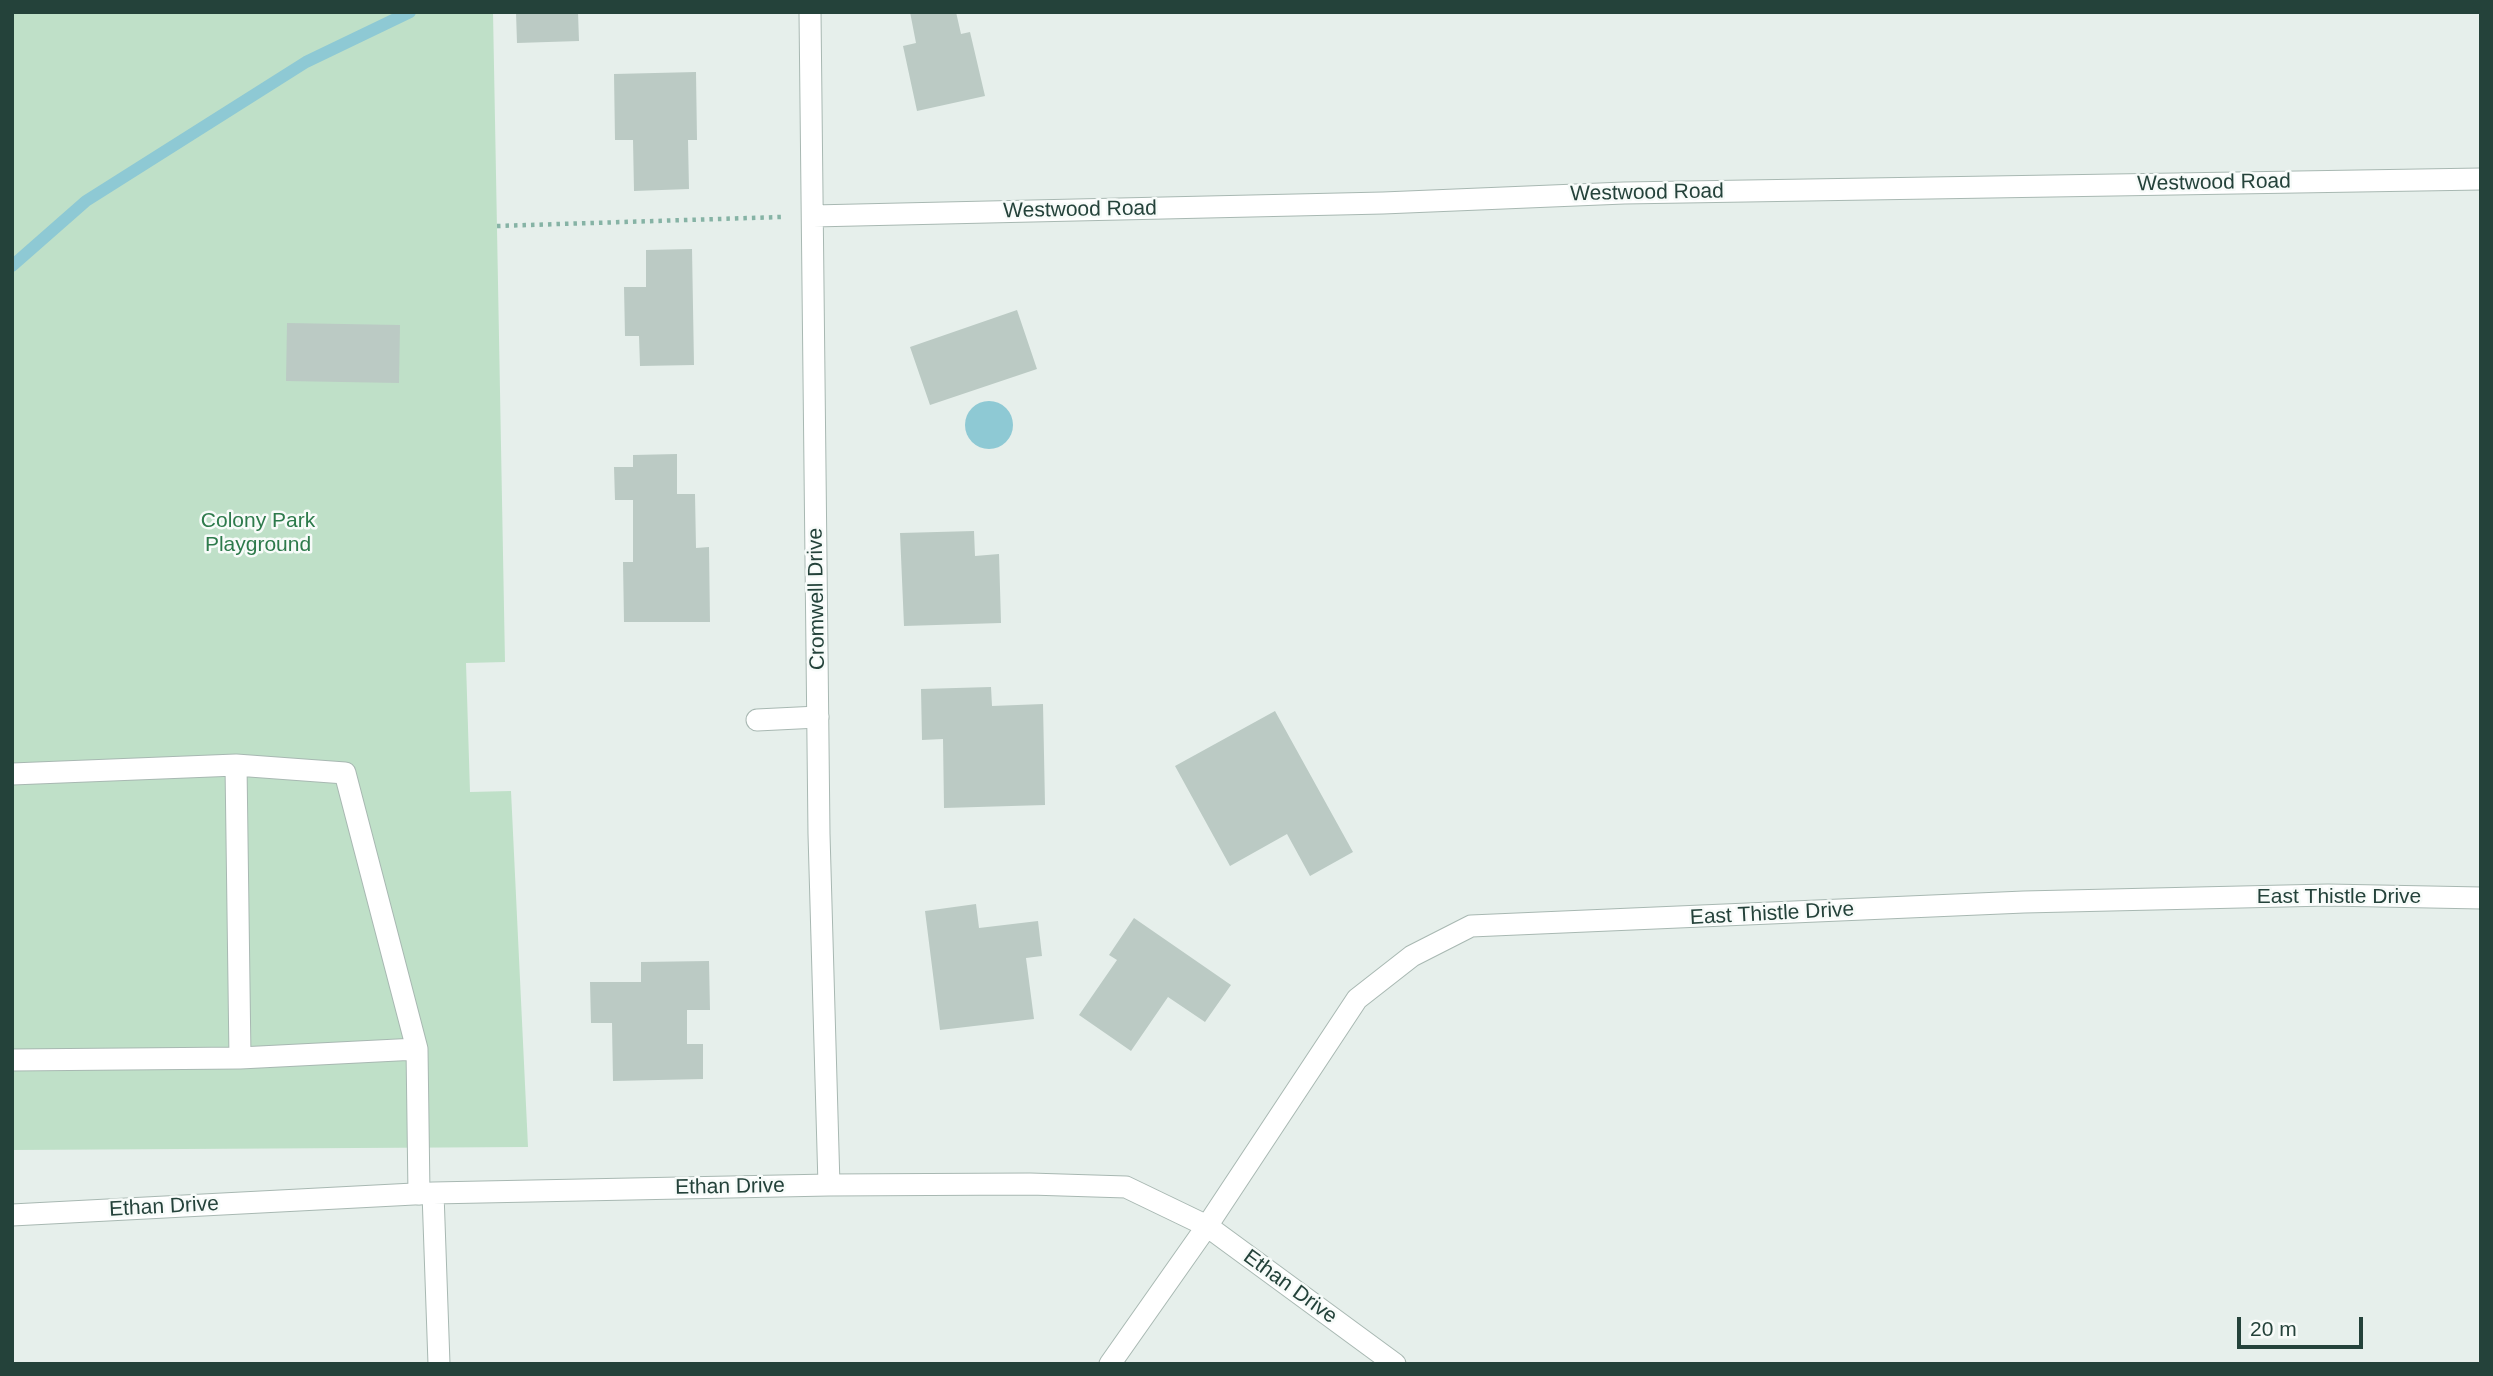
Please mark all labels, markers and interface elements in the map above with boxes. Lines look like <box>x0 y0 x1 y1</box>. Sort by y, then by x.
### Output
street label: Westwood Road <box>2137 169 2291 197</box>
street label: Westwood Road <box>1570 179 1724 207</box>
street label: Westwood Road <box>1003 196 1157 224</box>
park label: Colony Park Playground <box>201 508 315 558</box>
street label: Cromwell Drive <box>803 528 831 670</box>
street label: East Thistle Drive <box>2257 884 2421 910</box>
street label: East Thistle Drive <box>1689 897 1855 931</box>
street label: Ethan Drive <box>675 1173 785 1201</box>
street label: Ethan Drive <box>109 1192 219 1222</box>
street label: Ethan Drive <box>1238 1245 1342 1329</box>
scale bar <box>2241 1302 2367 1346</box>
text: 20 m <box>2250 1317 2297 1340</box>

